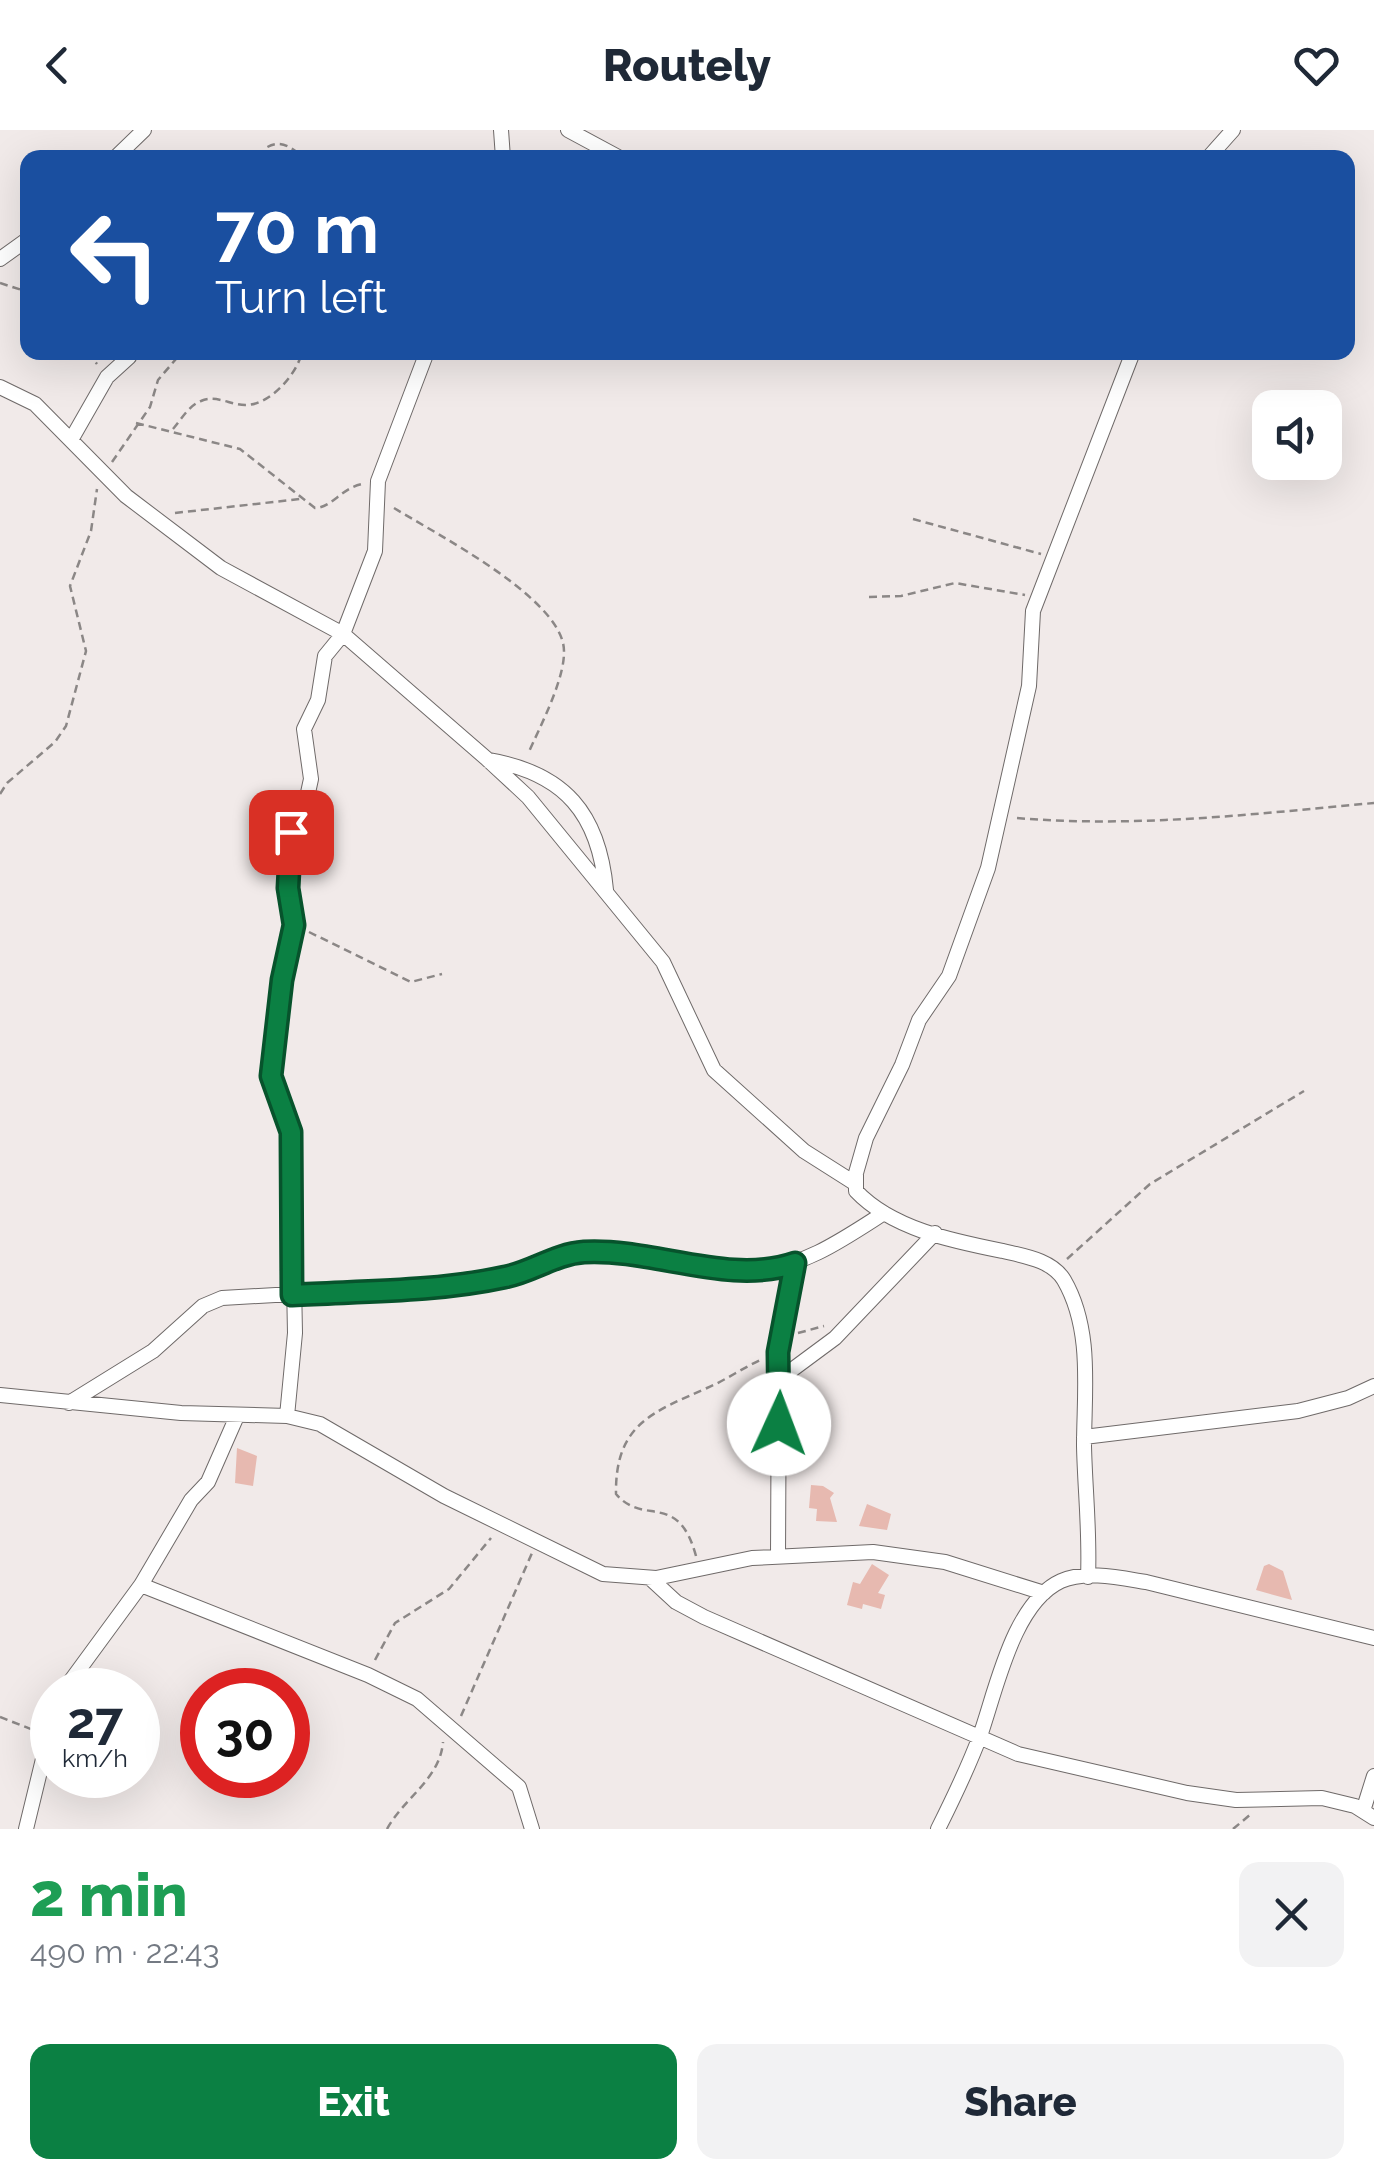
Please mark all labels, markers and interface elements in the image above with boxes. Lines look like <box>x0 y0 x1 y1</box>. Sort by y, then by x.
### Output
icon: back <box>30 38 85 93</box>
icon: heart <box>1289 38 1344 93</box>
text: Routely <box>603 39 771 92</box>
text: 70 m <box>215 187 379 269</box>
icon: left <box>50 190 180 320</box>
text: Turn left <box>215 271 387 324</box>
map controls <box>1252 390 1342 480</box>
button: sound <box>1252 390 1342 480</box>
pin <box>249 790 334 875</box>
icon: arrive <box>264 805 319 860</box>
position arrow <box>727 1372 831 1476</box>
speed limit sign: 30 <box>180 1668 310 1798</box>
text: 27 <box>67 1691 123 1750</box>
text: km/h <box>62 1743 128 1773</box>
text: 2 min <box>30 1860 188 1930</box>
button: close <box>1239 1862 1344 1967</box>
text: 490 m · 22:43 <box>30 1933 220 1970</box>
button: Exit <box>30 2044 677 2159</box>
button: Share <box>697 2044 1344 2159</box>

